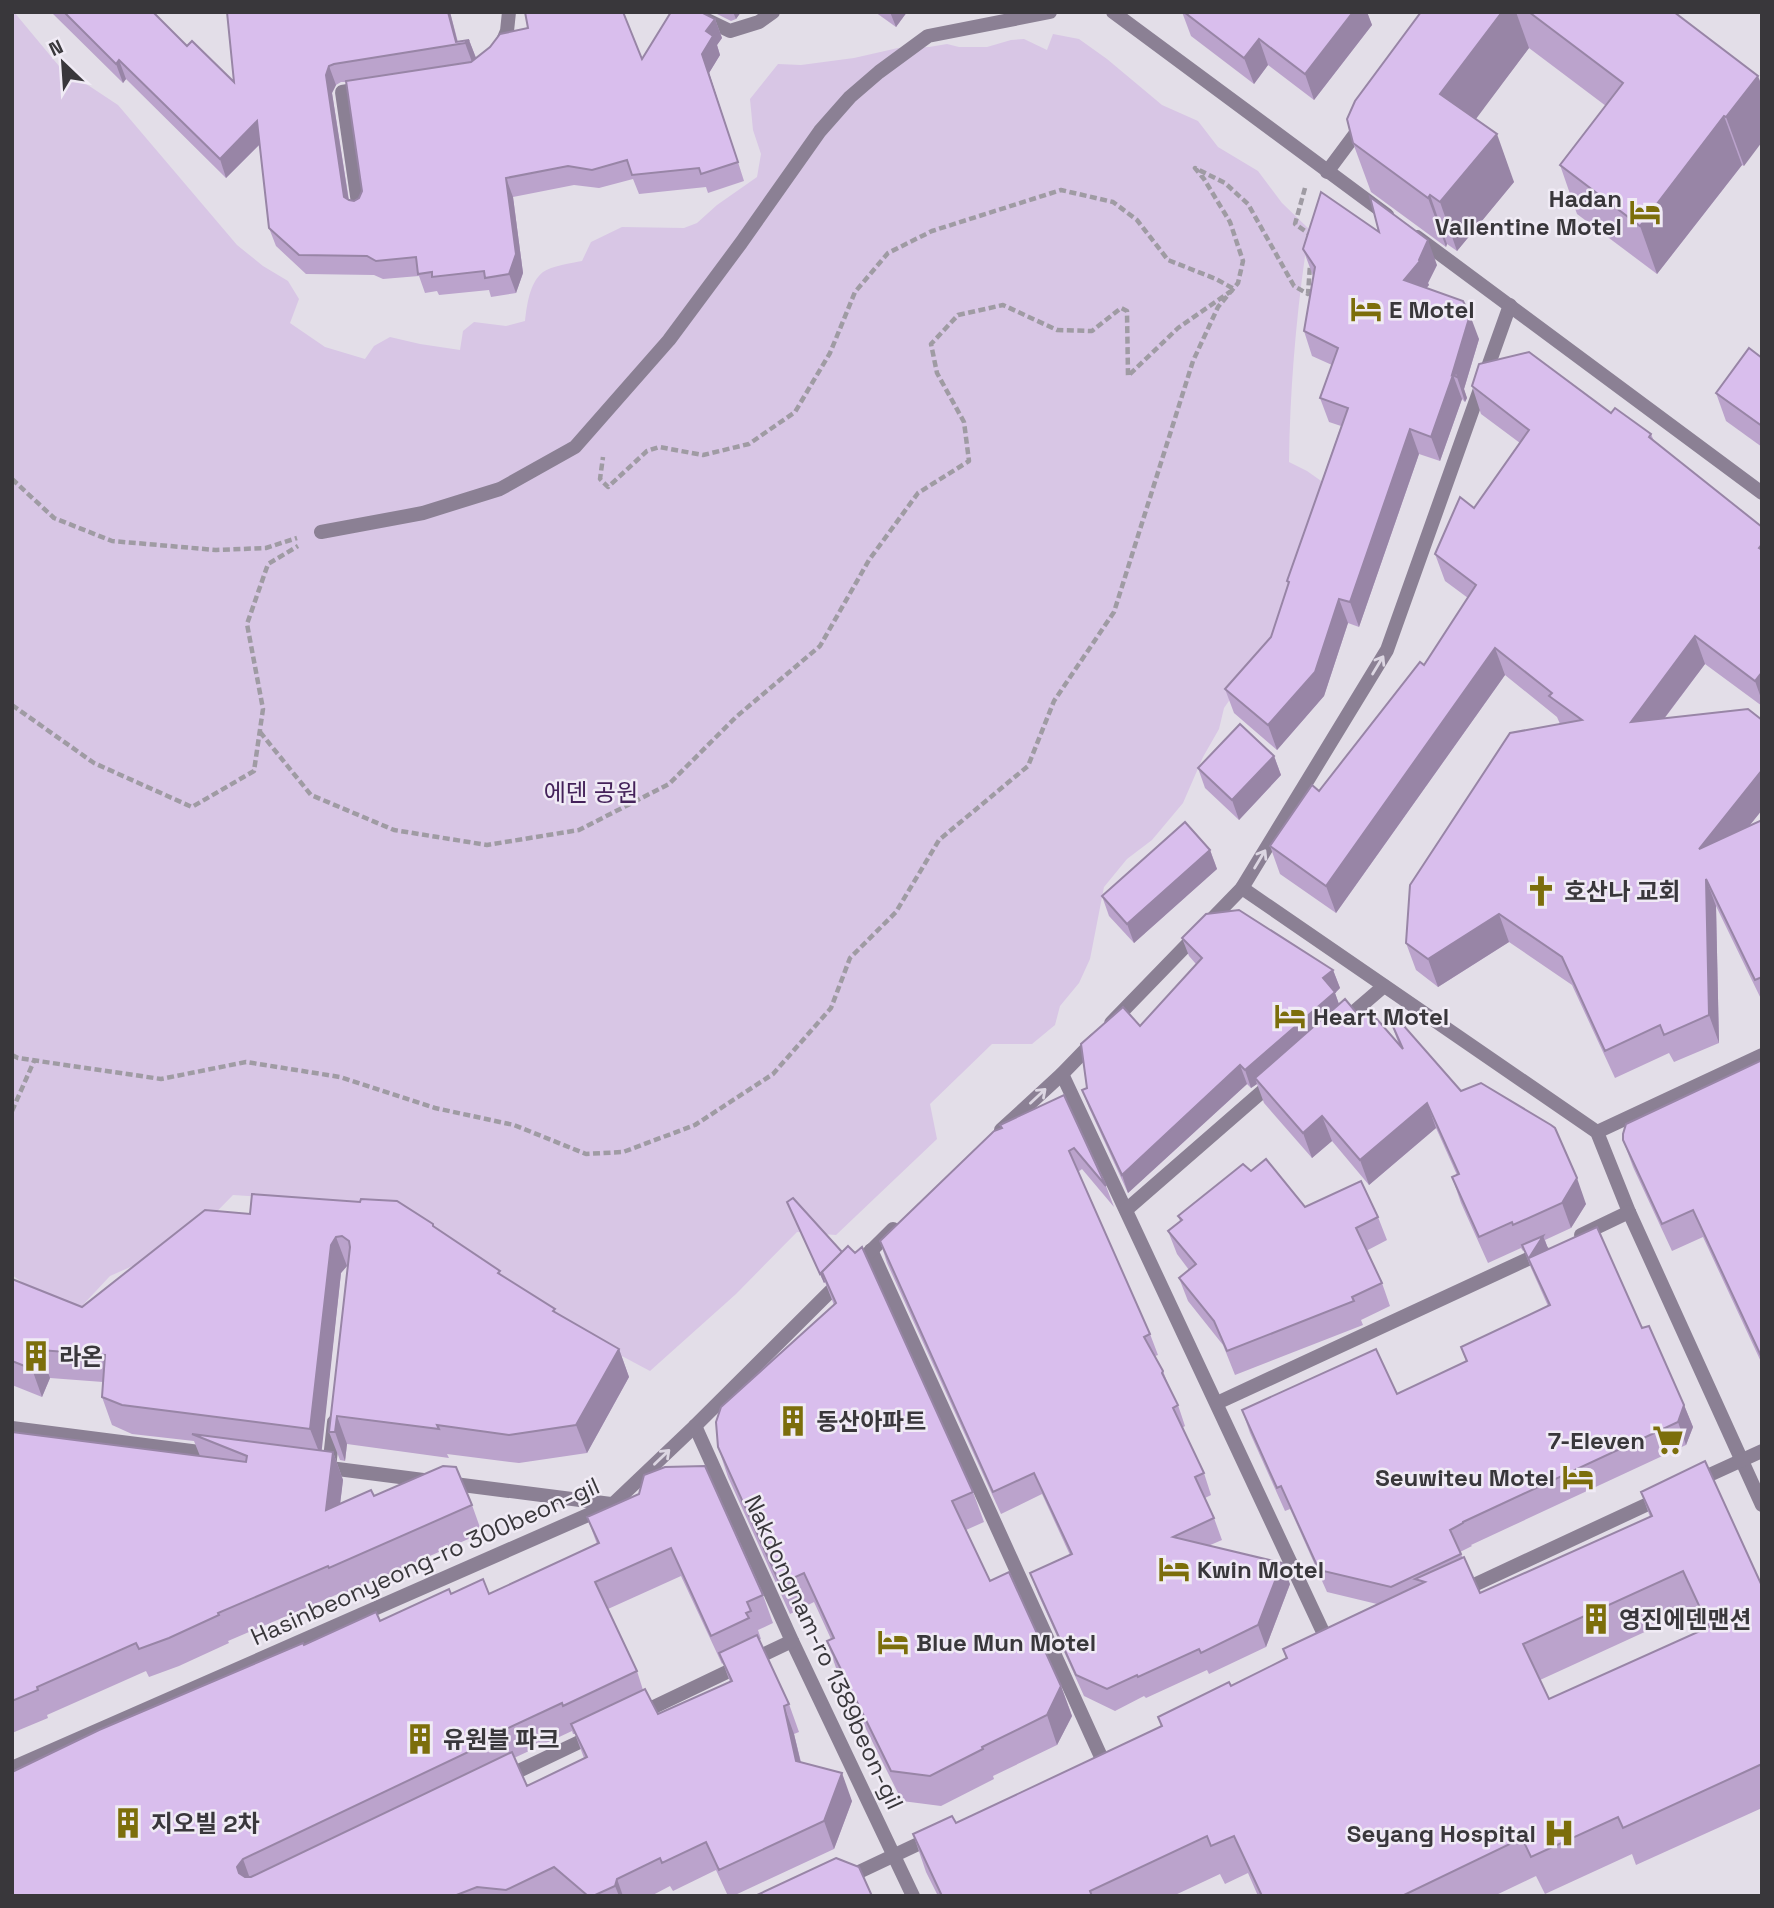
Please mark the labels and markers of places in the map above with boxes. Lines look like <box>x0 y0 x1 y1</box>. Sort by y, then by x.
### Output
place label: Hadan Vallentine Motel <box>1435 183 1622 242</box>
hotel icon: Hadan Vallentine Motel <box>1628 195 1662 229</box>
hotel icon: E Motel <box>1349 292 1383 326</box>
place label: E Motel <box>1389 294 1475 325</box>
church icon: 호산나 교회 <box>1524 874 1558 908</box>
place label: 호산나 교회 <box>1564 876 1681 907</box>
hotel icon: Heart Motel <box>1273 999 1307 1033</box>
place label: Heart Motel <box>1313 1001 1449 1032</box>
building icon: 라온 <box>19 1339 53 1373</box>
place label: 라온 <box>59 1341 103 1372</box>
building icon: 동산아파트 <box>776 1404 810 1438</box>
place label: 동산아파트 <box>816 1406 926 1437</box>
supermarket icon: 7-Eleven <box>1651 1423 1685 1457</box>
place label: 7-Eleven <box>1548 1425 1645 1456</box>
hotel icon: Seuwiteu Motel <box>1561 1460 1595 1494</box>
place label: Seuwiteu Motel <box>1375 1462 1555 1493</box>
hotel icon: Kwin Motel <box>1157 1552 1191 1586</box>
place label: Kwin Motel <box>1197 1554 1324 1585</box>
building icon: 영진에덴맨션 <box>1579 1602 1613 1636</box>
place label: 영진에덴맨션 <box>1619 1604 1751 1635</box>
hotel icon: Blue Mun Motel <box>876 1625 910 1659</box>
place label: Blue Mun Motel <box>916 1627 1096 1658</box>
building icon: 유원블 파크 <box>403 1722 437 1756</box>
place label: 유원블 파크 <box>443 1724 560 1755</box>
building icon: 지오빌 2차 <box>111 1806 145 1840</box>
place label: 지오빌 2차 <box>151 1808 260 1839</box>
hospital icon: Seyang Hospital <box>1542 1816 1576 1850</box>
place label: Seyang Hospital <box>1347 1818 1536 1849</box>

